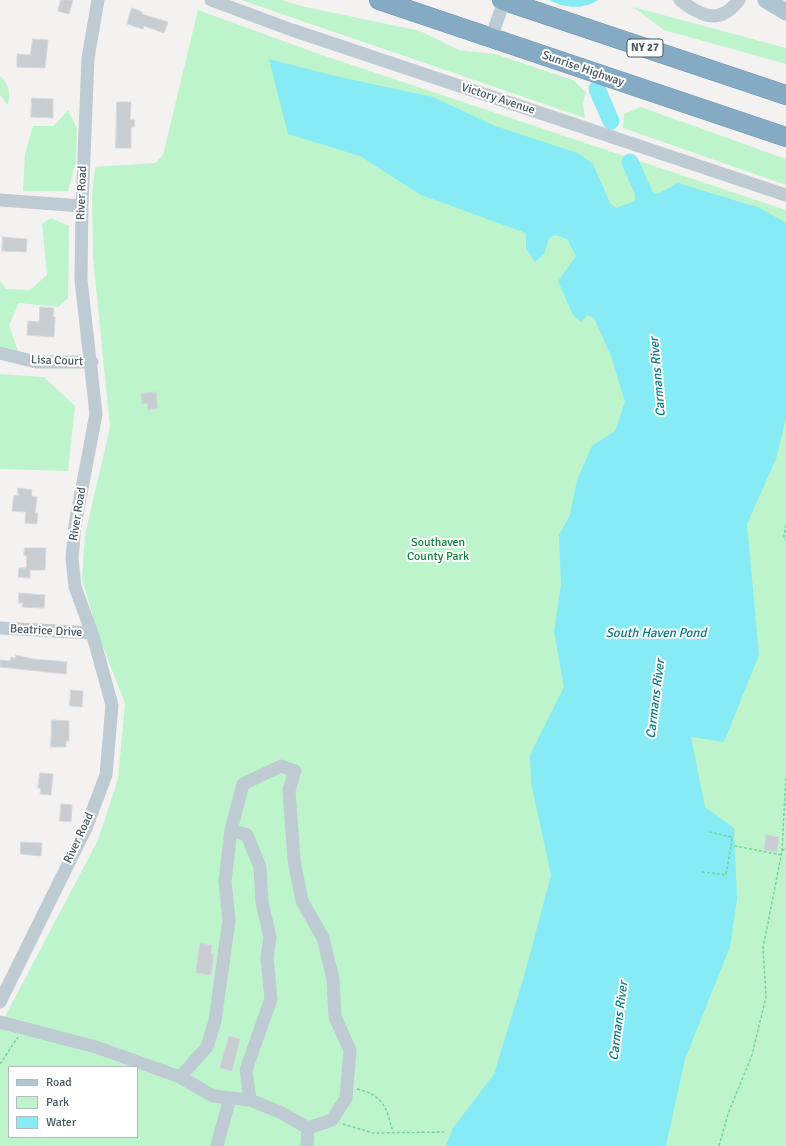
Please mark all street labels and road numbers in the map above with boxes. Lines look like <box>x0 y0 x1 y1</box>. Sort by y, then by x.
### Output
road number: NY 27 <box>627 39 663 57</box>
street label: Sunrise Highway <box>540 48 626 90</box>
street label: Victory Avenue <box>459 80 537 118</box>
street label: River Road <box>74 166 90 220</box>
street label: Lisa Court <box>31 353 83 369</box>
street label: River Road <box>67 486 89 542</box>
street label: Beatrice Drive <box>9 622 83 640</box>
street label: River Road <box>61 810 97 866</box>

